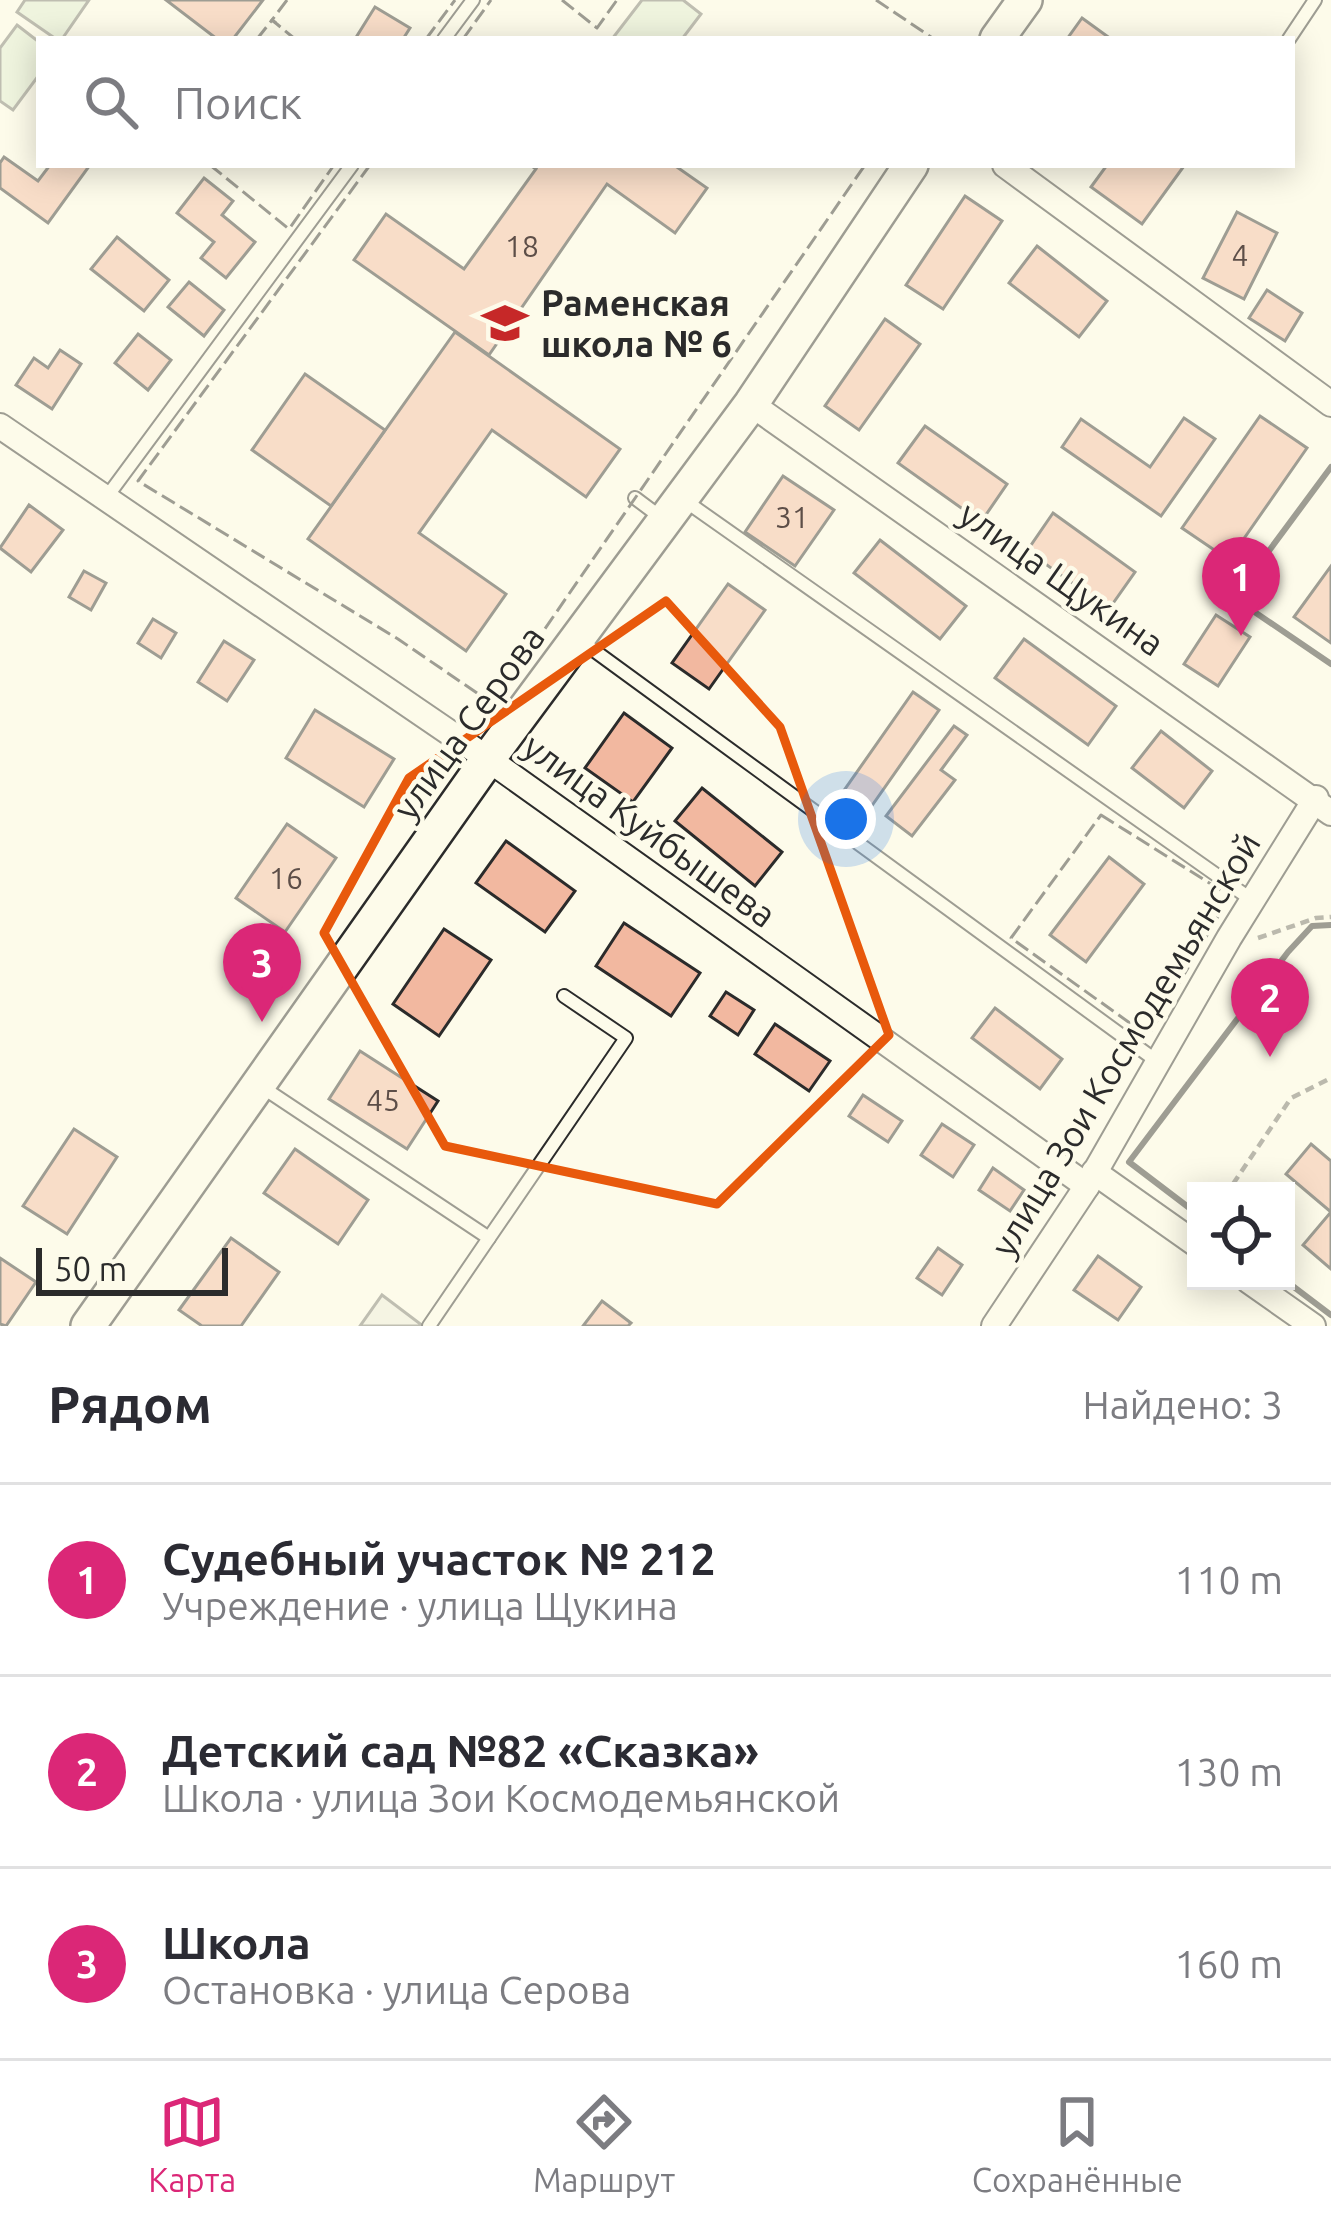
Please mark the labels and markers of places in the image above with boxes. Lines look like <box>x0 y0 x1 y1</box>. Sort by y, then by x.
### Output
place label: Раменская школа № 6 <box>541 282 732 364</box>
school or university icon: Раменская школа № 6 <box>480 298 530 348</box>
pin: 1 <box>1202 537 1280 636</box>
pin: 3 <box>223 923 301 1022</box>
pin: 2 <box>1231 958 1309 1057</box>

